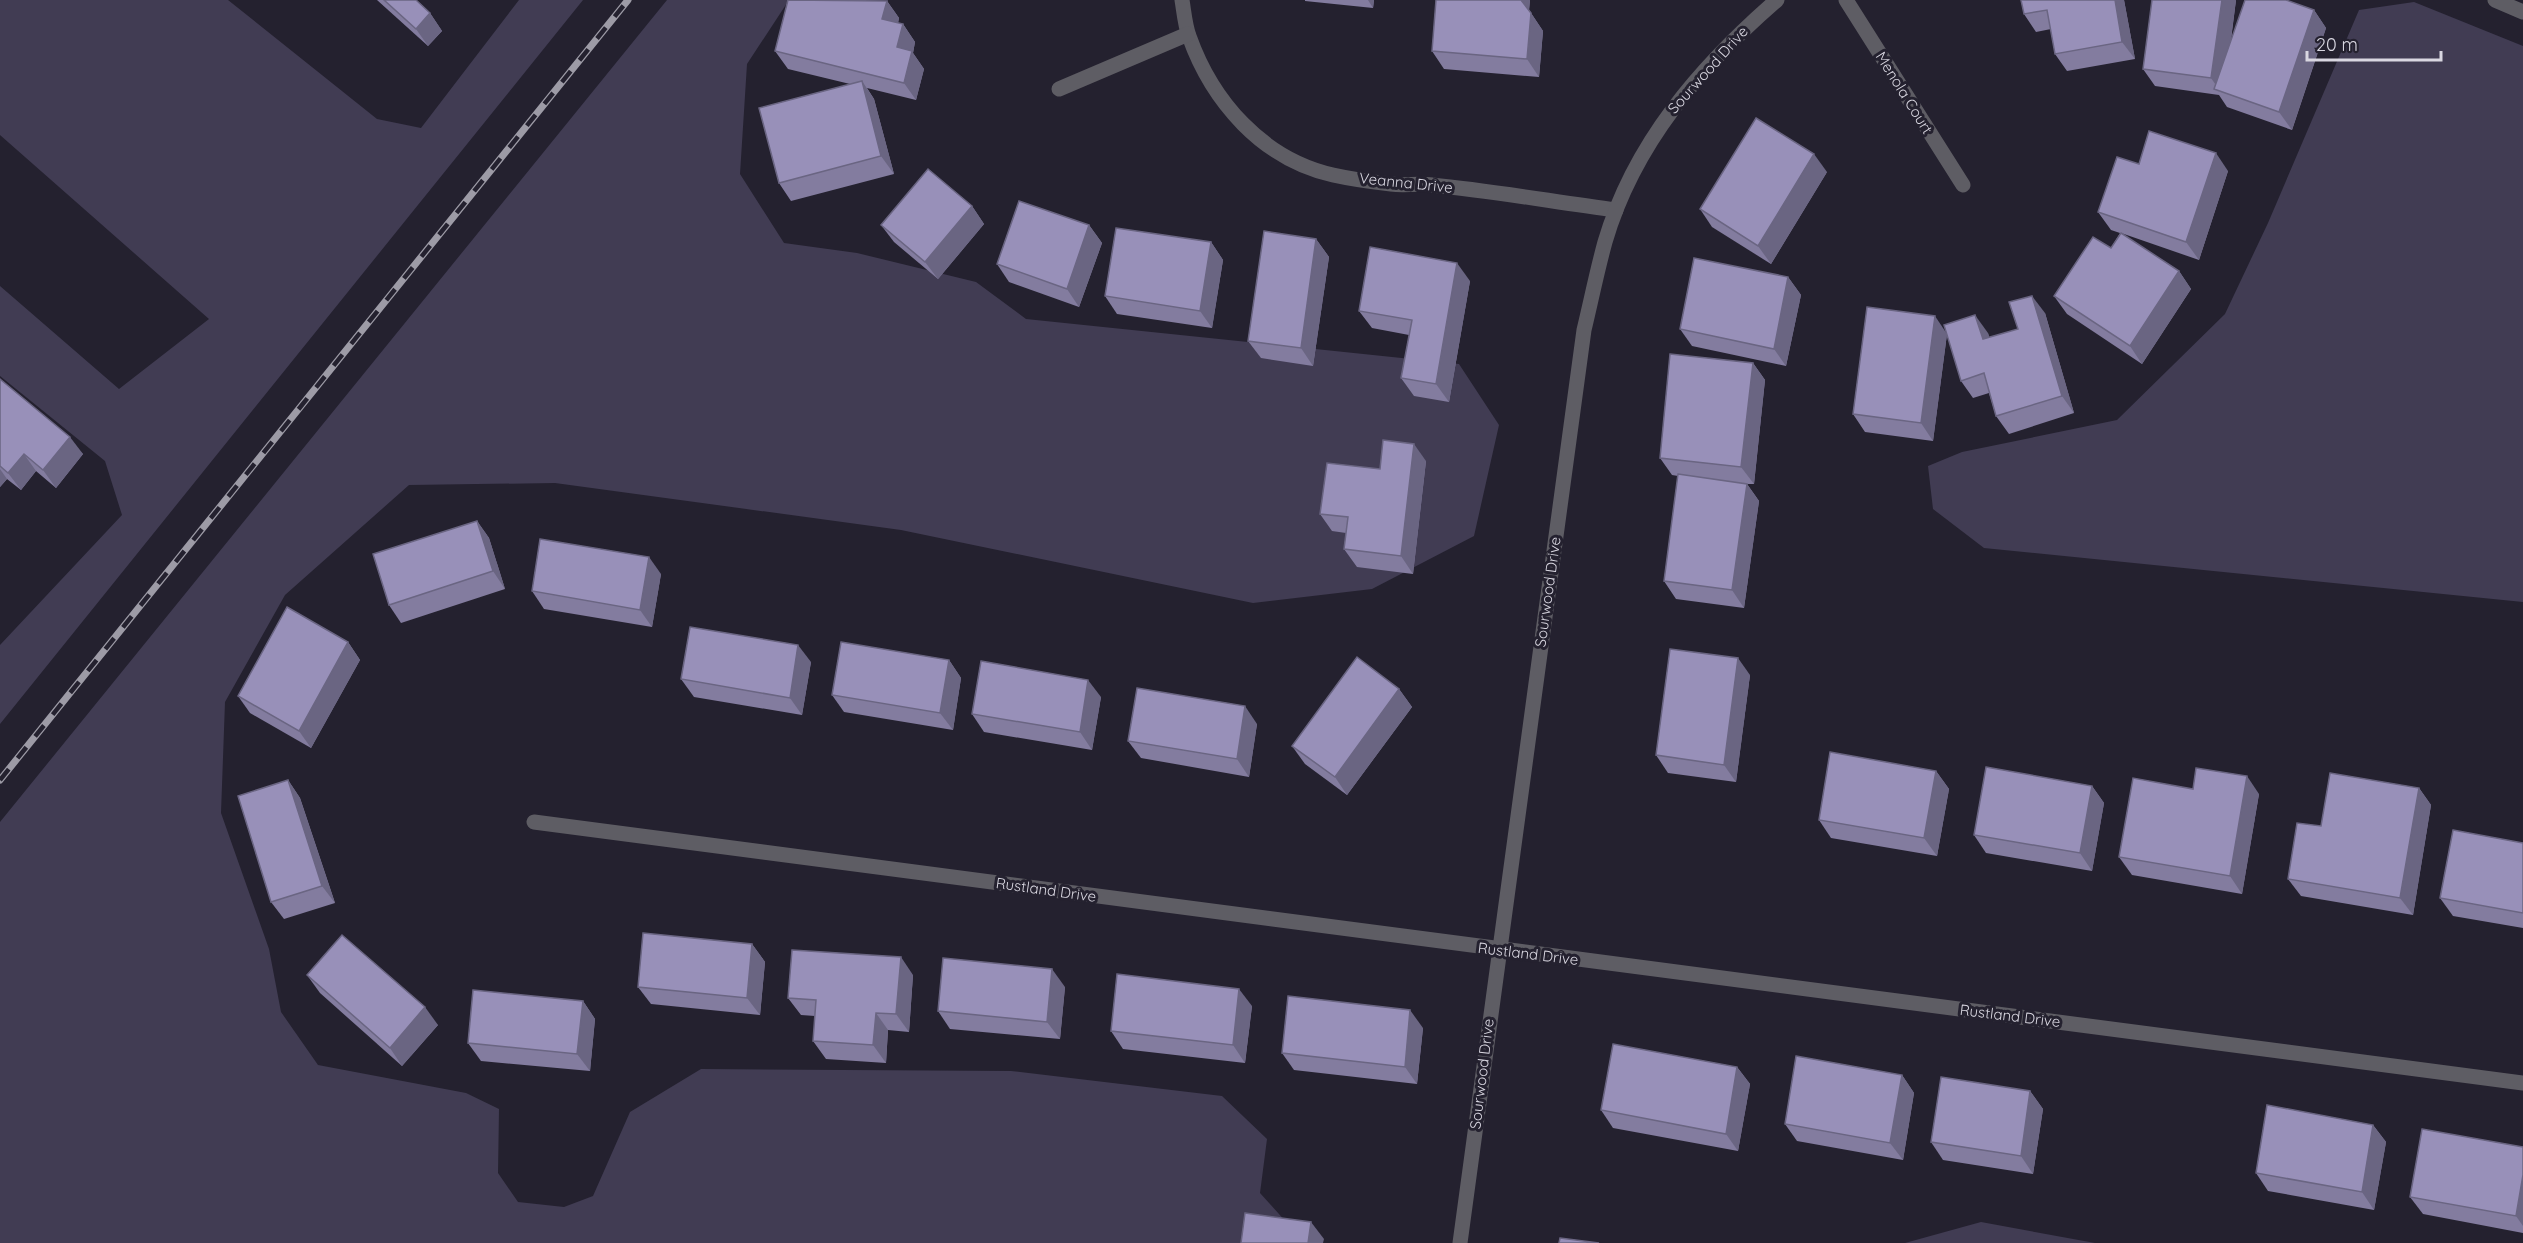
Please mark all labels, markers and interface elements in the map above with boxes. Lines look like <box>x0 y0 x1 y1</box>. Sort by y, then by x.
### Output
street label: Sourwood Drive <box>1663 22 1752 117</box>
scale bar <box>2307 24 2440 62</box>
text: 20 m <box>2316 33 2358 56</box>
street label: Menola Court <box>1872 48 1937 137</box>
street label: Veanna Drive <box>1358 168 1454 197</box>
street label: Sourwood Drive <box>1530 536 1565 648</box>
street label: Rustland Drive <box>995 873 1097 906</box>
street label: Rustland Drive <box>1477 938 1579 969</box>
street label: Rustland Drive <box>1959 1000 2061 1031</box>
street label: Sourwood Drive <box>1465 1018 1498 1130</box>

